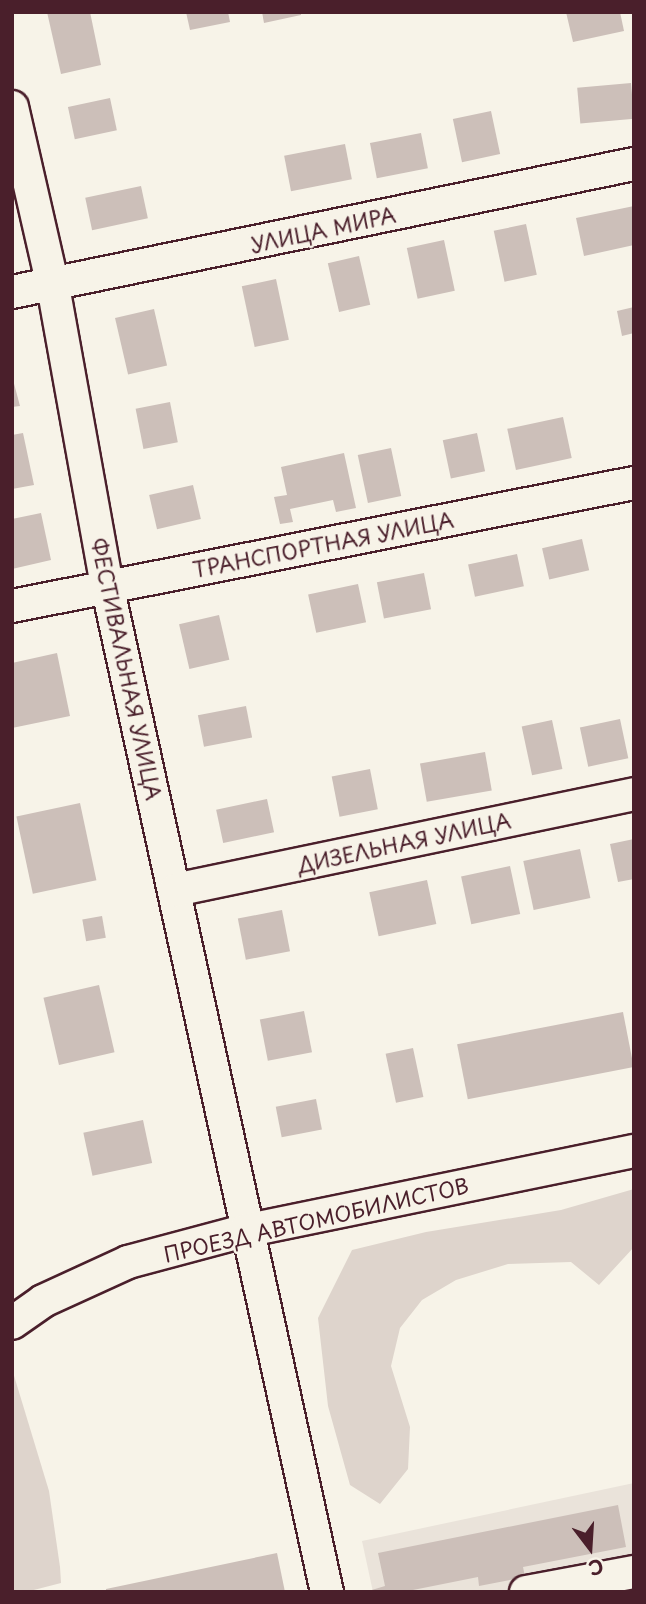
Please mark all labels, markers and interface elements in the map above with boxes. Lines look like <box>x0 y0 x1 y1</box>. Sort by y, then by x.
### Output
street label: УЛИЦА МИРА <box>248 201 398 257</box>
street label: ТРАНСПОРТНАЯ УЛИЦА <box>190 506 456 582</box>
street label: ФЕСТИВАЛЬНАЯ УЛИЦА <box>87 536 167 802</box>
street label: ДИЗЕЛЬНАЯ УЛИЦА <box>295 807 513 877</box>
street label: ПРОЕЗД АВТОМОБИЛИСТОВ <box>161 1172 471 1266</box>
north arrow <box>555 1513 625 1583</box>
text: С <box>585 1553 607 1584</box>

